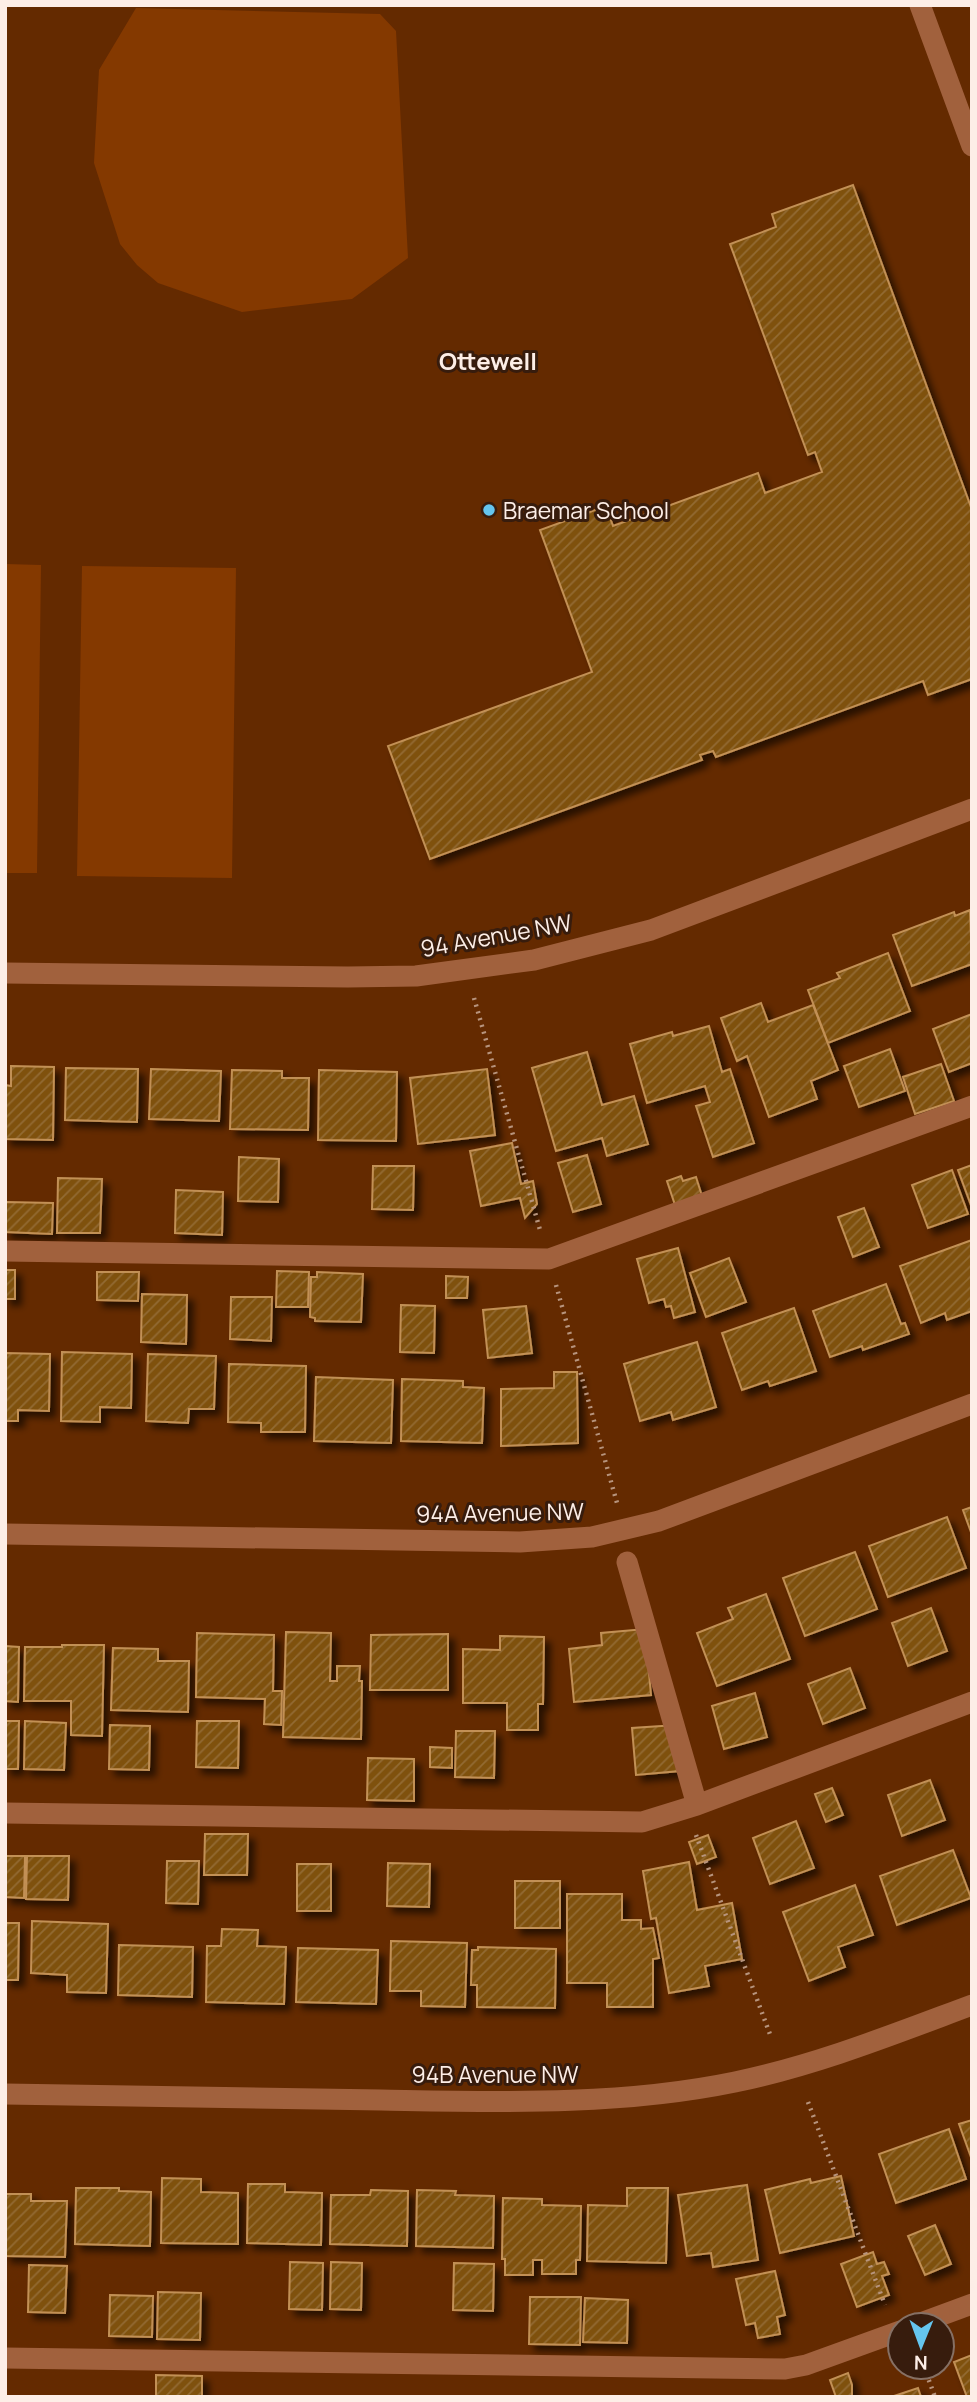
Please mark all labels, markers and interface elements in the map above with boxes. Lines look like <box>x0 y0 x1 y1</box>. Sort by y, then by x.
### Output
district label: Ottewell <box>439 344 537 377</box>
place label: Braemar School <box>503 494 669 526</box>
marker: Braemar School <box>481 502 497 518</box>
street label: 94 Avenue NW <box>418 906 575 964</box>
street label: 94A Avenue NW <box>416 1495 585 1529</box>
street label: 94B Avenue NW <box>411 2058 579 2090</box>
north arrow <box>886 2311 956 2381</box>
text: N <box>914 2350 928 2376</box>

